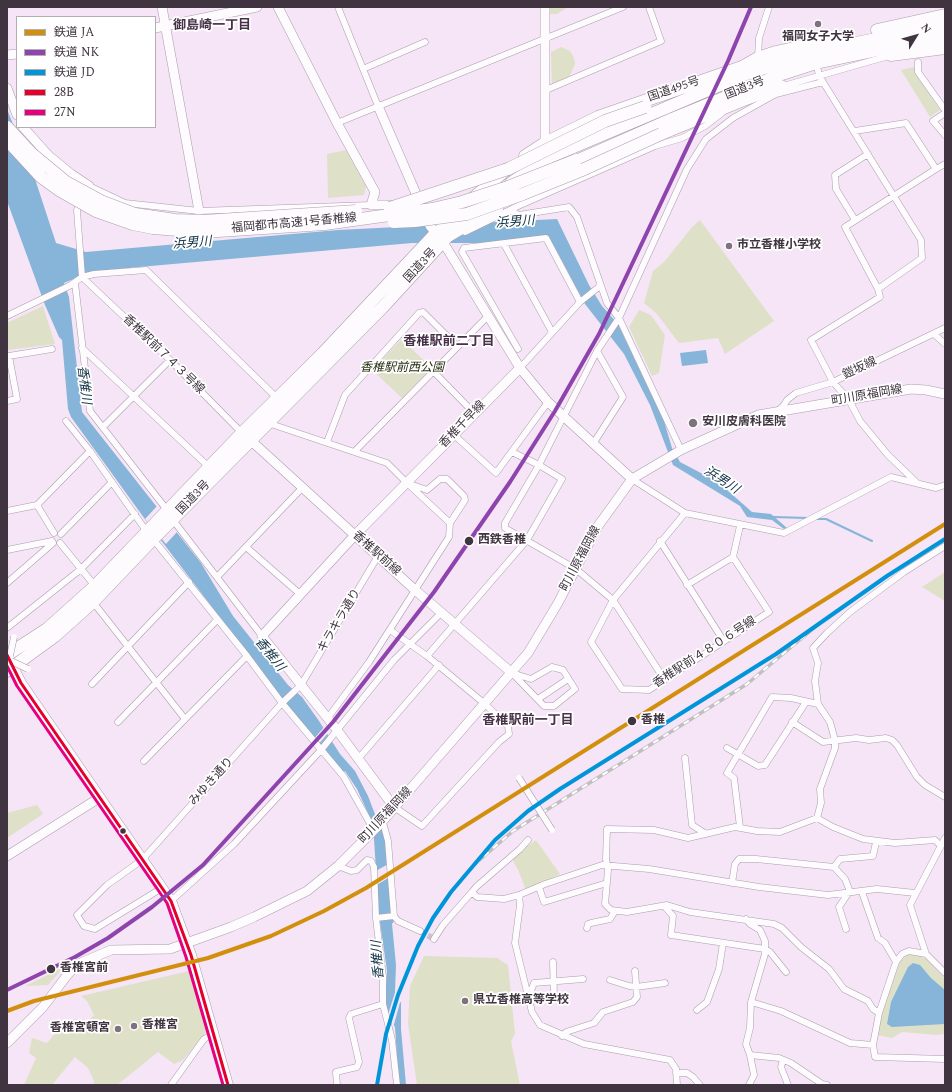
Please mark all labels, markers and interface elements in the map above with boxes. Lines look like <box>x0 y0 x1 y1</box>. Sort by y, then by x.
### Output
legend <box>16 16 156 128</box>
north arrow <box>896 16 936 56</box>
district label: 御島崎一丁目 <box>173 18 251 34</box>
marker: 福岡女子大学 <box>813 19 823 29</box>
text: N <box>916 20 935 37</box>
text: 鉄道 JA <box>54 23 94 42</box>
place label: 福岡女子大学 <box>782 31 854 45</box>
text: 鉄道 NK <box>54 43 99 62</box>
text: 鉄道 JD <box>54 63 95 82</box>
street label: 国道495号 <box>646 74 702 106</box>
street label: 国道3号 <box>723 74 767 104</box>
text: 28B <box>54 83 74 102</box>
text: 27N <box>54 103 76 122</box>
street label: 福岡都市高速1号香椎線 <box>231 211 357 237</box>
water label: 浜男川 <box>495 214 535 232</box>
water label: 浜男川 <box>172 235 212 253</box>
place label: 市立香椎小学校 <box>737 239 821 253</box>
marker: 市立香椎小学校 <box>724 241 734 251</box>
street label: 国道3号 <box>401 246 441 286</box>
street label: 香椎駅前７４３号線 <box>119 312 207 398</box>
district label: 香椎駅前二丁目 <box>404 334 494 350</box>
street label: 鎧坂線 <box>841 355 879 383</box>
park label: 香椎駅前西公園 <box>360 362 444 376</box>
water label: 香椎川 <box>73 365 93 405</box>
street label: 町川原福岡線 <box>830 383 904 409</box>
street label: 香椎千早線 <box>437 398 489 452</box>
place label: 安川皮膚科医院 <box>702 416 786 430</box>
marker: 安川皮膚科医院 <box>687 417 699 429</box>
water label: 浜男川 <box>700 464 742 498</box>
street label: 国道3号 <box>174 478 214 518</box>
street label: 町川原福岡線 <box>558 524 604 594</box>
street label: 香椎駅前線 <box>349 529 403 579</box>
place label: 西鉄香椎 <box>478 534 526 548</box>
marker: 西鉄香椎 <box>463 535 475 547</box>
street label: キラキラ通り <box>315 586 365 656</box>
street label: 香椎駅前４８０６号線 <box>651 614 759 692</box>
water label: 香椎川 <box>251 635 287 675</box>
district label: 香椎駅前一丁目 <box>483 713 573 729</box>
place label: 香椎 <box>641 714 665 728</box>
marker: 香椎 <box>626 715 638 727</box>
street label: みゆき通り <box>187 755 237 809</box>
street label: 町川原福岡線 <box>356 785 416 847</box>
unlabelled marker <box>118 826 128 836</box>
water label: 香椎川 <box>370 940 388 980</box>
place label: 香椎宮前 <box>60 962 108 976</box>
marker: 香椎宮前 <box>45 963 57 975</box>
place label: 県立香椎高等学校 <box>473 994 569 1008</box>
marker: 県立香椎高等学校 <box>460 996 470 1006</box>
place label: 香椎宮 <box>142 1019 178 1033</box>
marker: 香椎宮 <box>129 1021 139 1031</box>
place label: 香椎宮頓宮 <box>50 1022 110 1036</box>
marker: 香椎宮頓宮 <box>113 1024 123 1034</box>

